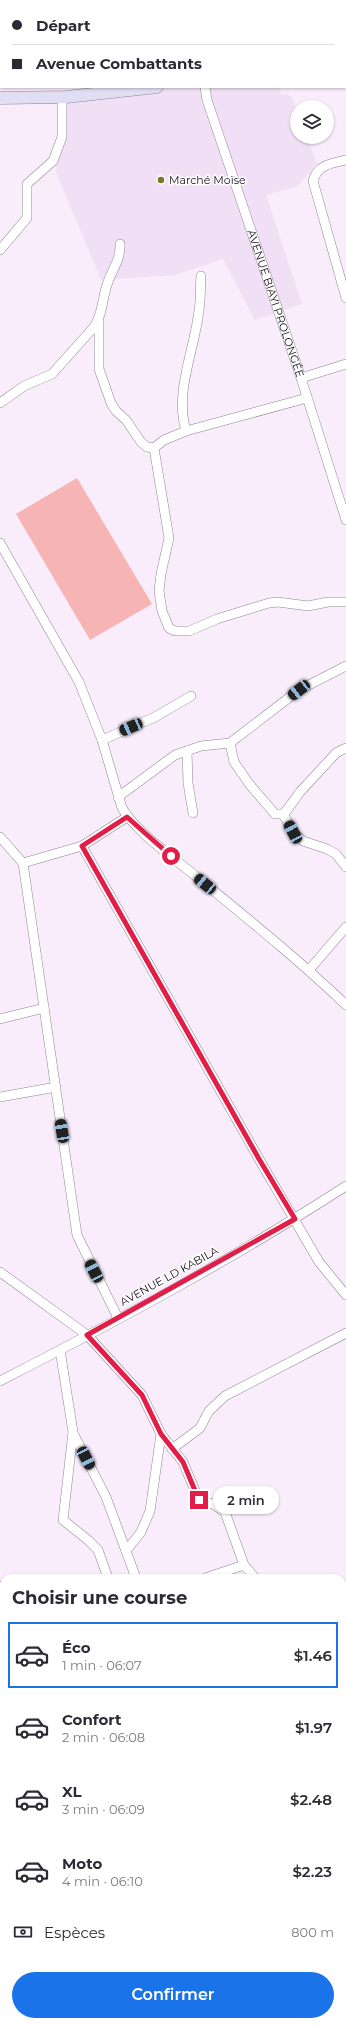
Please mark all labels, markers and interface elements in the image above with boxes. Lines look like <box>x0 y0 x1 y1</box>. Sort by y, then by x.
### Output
text: Départ <box>36 16 91 35</box>
text: Avenue Combattants <box>36 54 202 73</box>
map controls <box>290 100 334 144</box>
button: layers <box>290 100 334 144</box>
place label: Marché Moïse <box>169 173 246 187</box>
marker: Marché Moïse <box>156 175 166 185</box>
street label: AVENUE BIAYI PROLONGÉE <box>244 228 307 379</box>
car <box>286 678 312 702</box>
car <box>118 717 144 737</box>
car <box>282 819 304 845</box>
route start <box>162 847 180 865</box>
car <box>192 872 218 896</box>
car <box>54 1118 70 1144</box>
street label: AVENUE LD KABILA <box>117 1243 221 1309</box>
car <box>83 1258 105 1284</box>
car <box>75 1445 97 1471</box>
callout: 2 min <box>213 1486 279 1514</box>
route end <box>190 1491 208 1509</box>
text: 2 min <box>227 1492 265 1508</box>
text: Choisir une course <box>12 1587 187 1609</box>
icon: car <box>14 1637 50 1673</box>
text: Éco <box>62 1638 91 1657</box>
text: $1.46 <box>294 1646 332 1665</box>
text: 1 min · 06:07 <box>62 1657 142 1673</box>
icon: car <box>14 1709 50 1745</box>
text: Confort <box>62 1710 122 1729</box>
text: $1.97 <box>295 1718 332 1737</box>
text: 2 min · 06:08 <box>62 1729 145 1745</box>
icon: car <box>14 1781 50 1817</box>
text: XL <box>62 1782 81 1801</box>
text: $2.48 <box>290 1790 332 1809</box>
text: 3 min · 06:09 <box>62 1801 145 1817</box>
icon: car <box>14 1853 50 1889</box>
text: Moto <box>62 1854 102 1873</box>
text: $2.23 <box>292 1862 332 1881</box>
text: 4 min · 06:10 <box>62 1873 143 1889</box>
icon: cash <box>12 1921 34 1943</box>
text: Espèces <box>44 1923 105 1942</box>
text: 800 m <box>291 1924 334 1940</box>
button: Confirmer <box>12 1972 334 2018</box>

